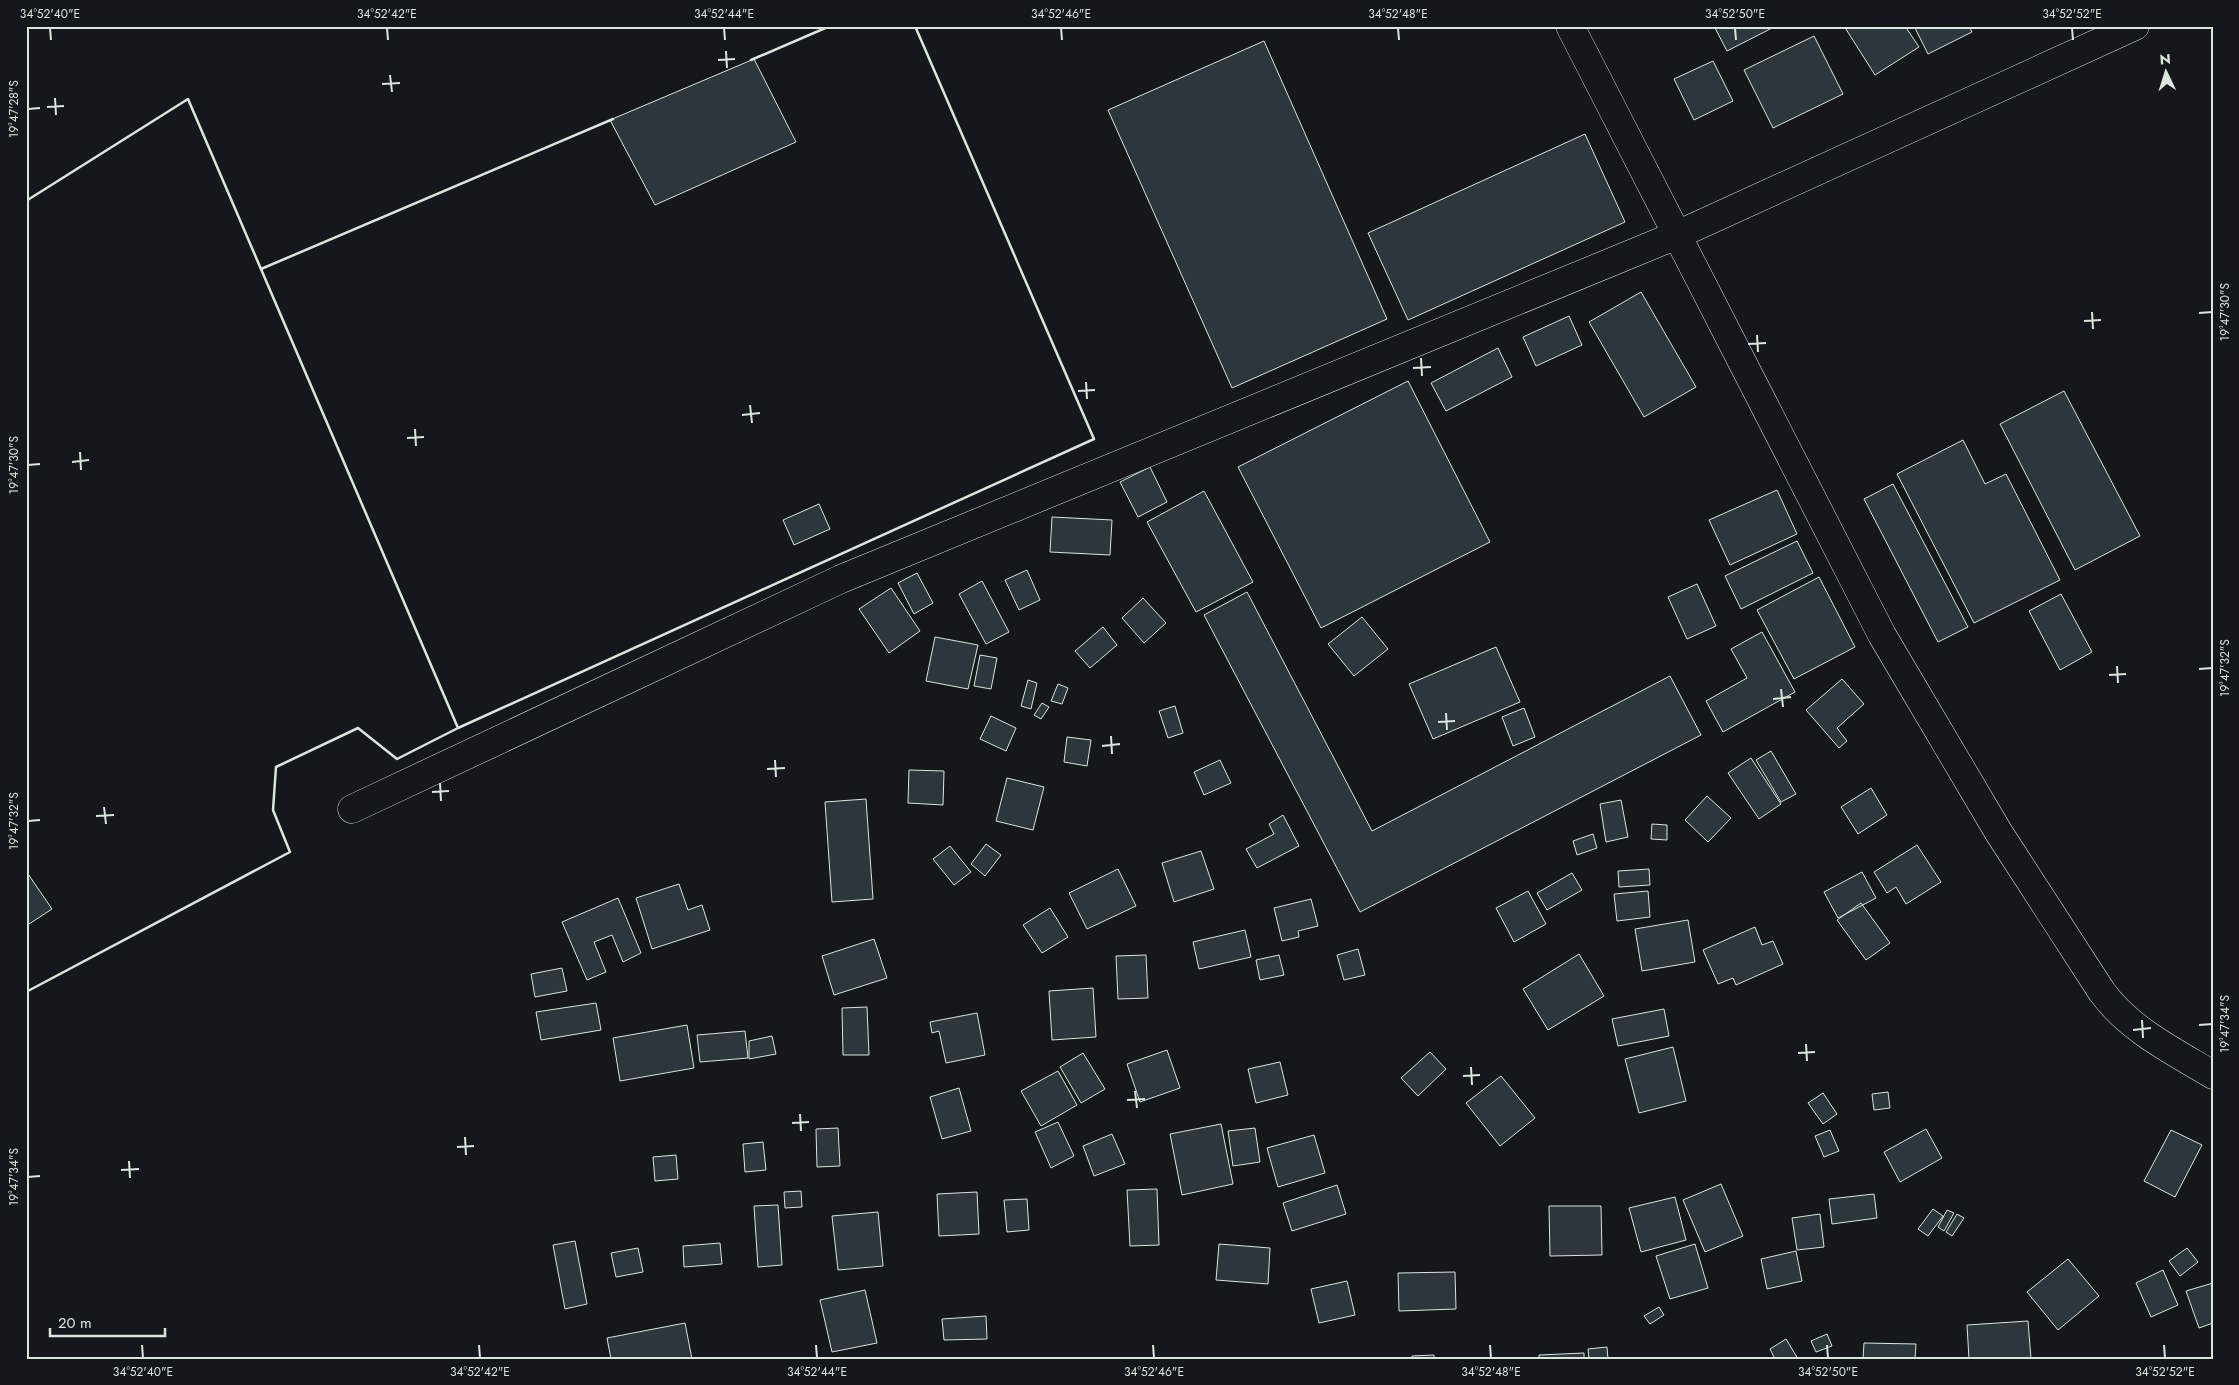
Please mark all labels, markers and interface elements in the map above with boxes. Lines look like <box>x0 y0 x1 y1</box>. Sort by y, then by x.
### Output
text: 34°52'40"E <box>20 5 80 23</box>
text: 34°52'42"E <box>357 5 417 23</box>
text: 34°52'44"E <box>694 5 754 23</box>
text: 34°52'46"E <box>1031 5 1091 23</box>
text: 34°52'48"E <box>1368 5 1428 23</box>
text: 34°52'50"E <box>1705 5 1765 23</box>
text: 34°52'52"E <box>2042 5 2102 23</box>
north arrow <box>2142 48 2192 98</box>
text: N <box>2159 49 2171 69</box>
text: 19°47'28"S <box>5 80 23 138</box>
text: 19°47'30"S <box>2216 282 2234 341</box>
text: 19°47'30"S <box>5 435 23 494</box>
text: 19°47'32"S <box>2216 639 2234 697</box>
text: 19°47'32"S <box>5 792 23 850</box>
text: 19°47'34"S <box>2216 995 2234 1053</box>
text: 19°47'34"S <box>5 1148 23 1206</box>
scale bar <box>50 1305 165 1337</box>
text: 20 m <box>58 1312 92 1334</box>
text: 34°52'40"E <box>113 1363 173 1381</box>
text: 34°52'42"E <box>450 1363 510 1381</box>
text: 34°52'44"E <box>787 1363 847 1381</box>
text: 34°52'46"E <box>1124 1363 1184 1381</box>
text: 34°52'48"E <box>1461 1363 1521 1381</box>
text: 34°52'50"E <box>1798 1363 1858 1381</box>
text: 34°52'52"E <box>2135 1363 2195 1381</box>

